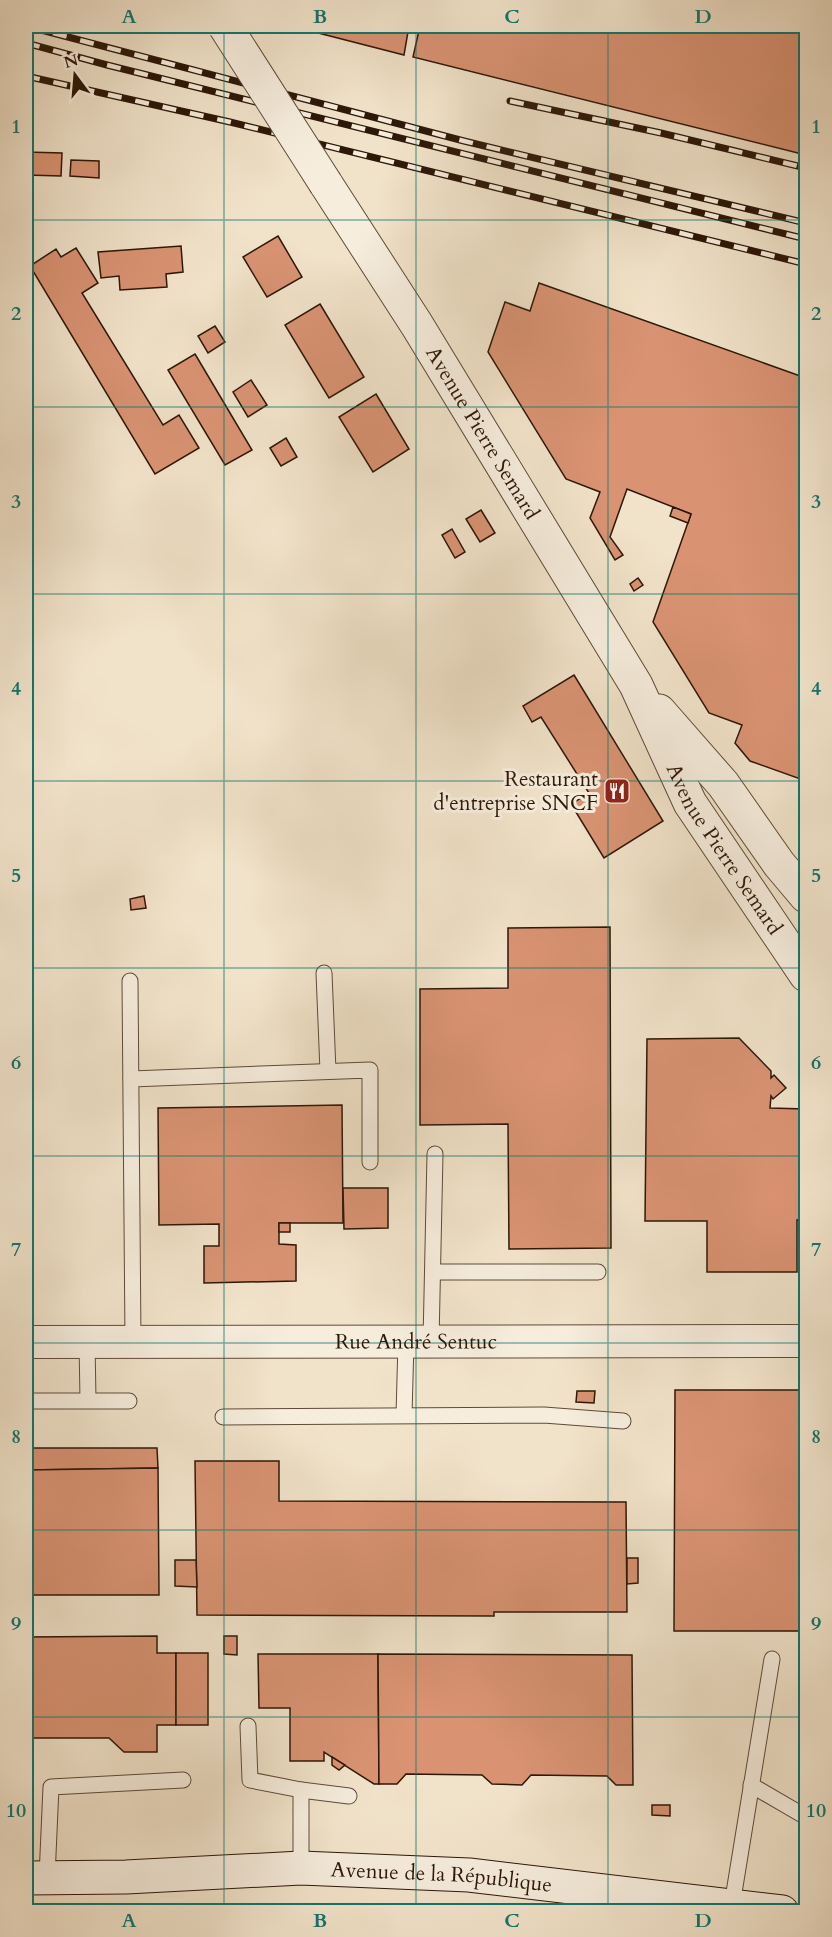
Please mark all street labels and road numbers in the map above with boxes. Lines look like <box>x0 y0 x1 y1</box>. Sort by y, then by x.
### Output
street label: Avenue Pierre Semard <box>418 341 546 525</box>
street label: Avenue Pierre Semard <box>659 759 789 941</box>
street label: Rue André Sentuc <box>335 1327 497 1357</box>
street label: Avenue de la République <box>330 1855 554 1900</box>

